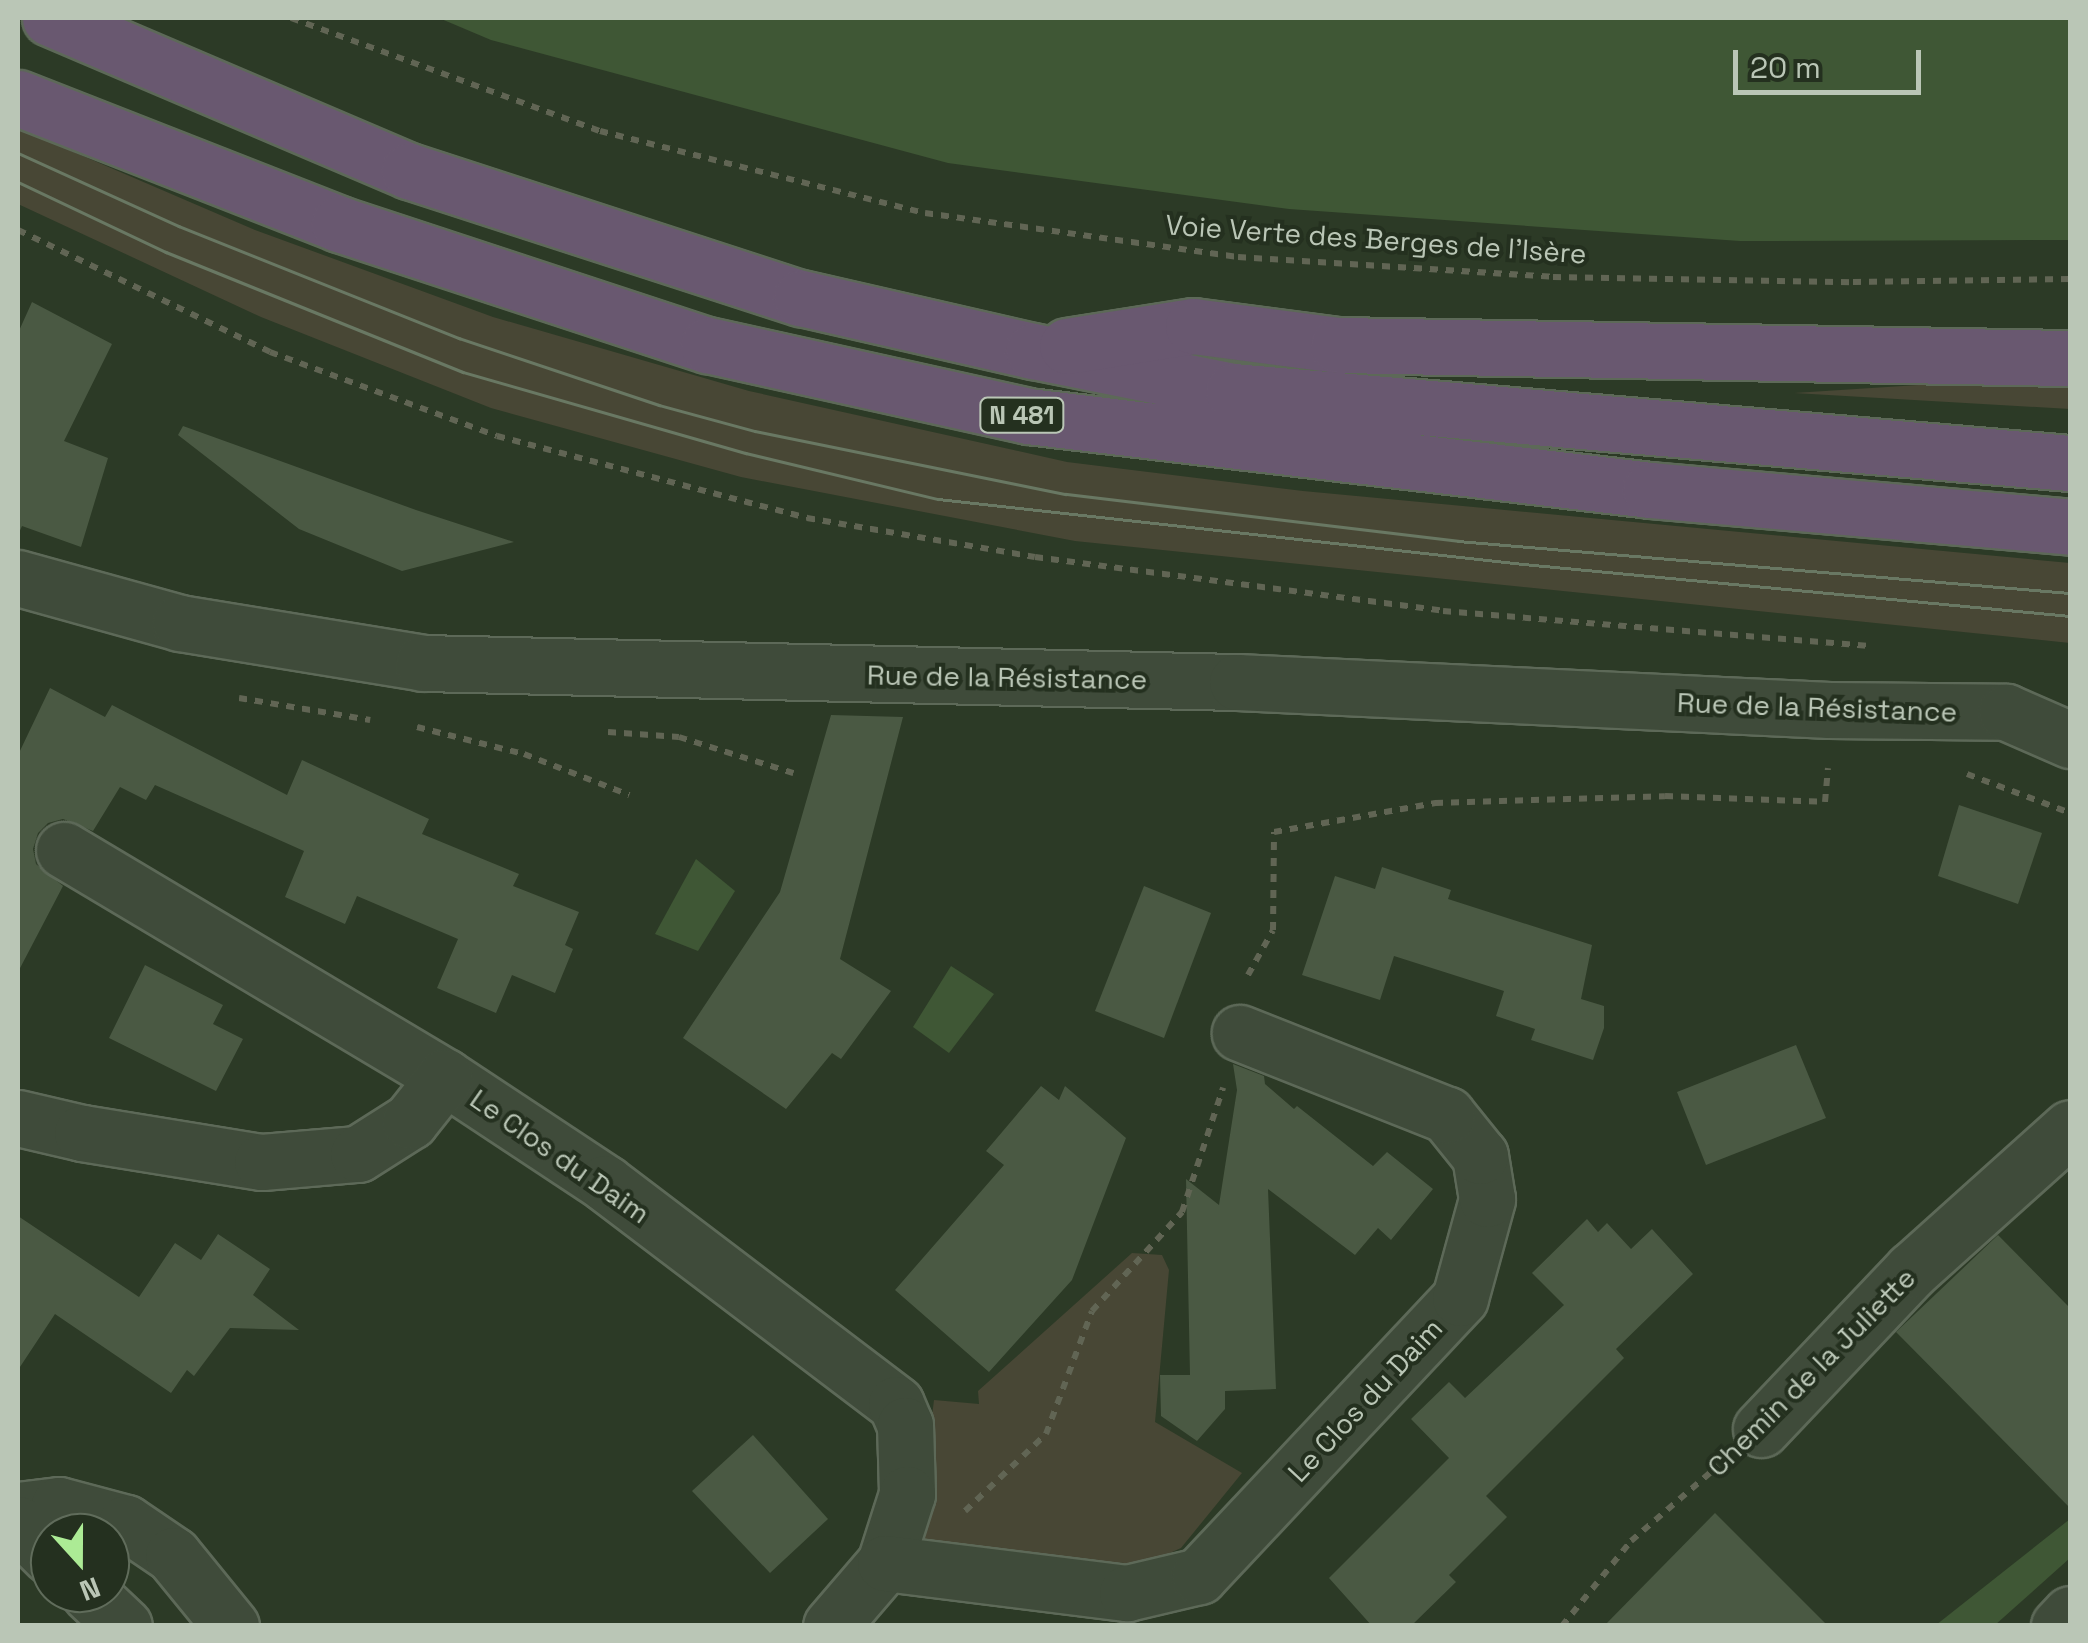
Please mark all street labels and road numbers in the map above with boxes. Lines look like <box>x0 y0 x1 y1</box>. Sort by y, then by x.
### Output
street label: Voie Verte des Berges de l'Isère <box>1164 208 1588 270</box>
road number: N 481 <box>977 395 1067 435</box>
street label: Rue de la Résistance <box>867 658 1147 696</box>
street label: Rue de la Résistance <box>1676 685 1958 729</box>
street label: Le Clos du Daim <box>464 1082 656 1230</box>
street label: Chemin de la Juliette <box>1700 1261 1922 1483</box>
street label: Le Clos du Daim <box>1281 1311 1449 1489</box>

